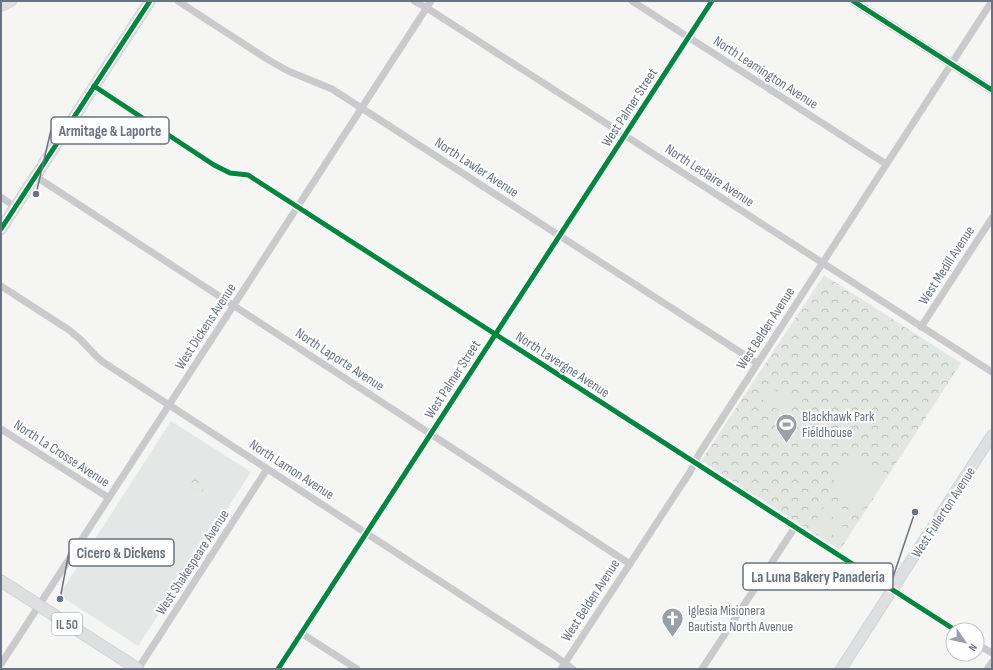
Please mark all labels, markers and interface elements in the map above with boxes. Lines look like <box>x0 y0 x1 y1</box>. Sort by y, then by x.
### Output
street label: North Leamington Avenue <box>710 32 821 113</box>
street label: West Palmer Street <box>598 65 661 150</box>
callout: Armitage & Laporte <box>51 117 169 144</box>
text: Armitage & Laporte <box>58 122 161 141</box>
street label: North Lawler Avenue <box>432 134 522 201</box>
street label: North Leclaire Avenue <box>662 140 757 210</box>
street label: West Medill Avenue <box>915 223 978 308</box>
street label: West Dickens Avenue <box>171 280 240 373</box>
street label: West Belden Avenue <box>733 284 798 372</box>
street label: North Laporte Avenue <box>292 324 387 394</box>
street label: North Lavergne Avenue <box>513 328 613 401</box>
street label: West Palmer Street <box>421 337 484 422</box>
place label: Blackhawk Park Fieldhouse <box>802 408 875 441</box>
sports icon: Blackhawk Park Fieldhouse <box>774 411 800 444</box>
street label: North La Crosse Avenue <box>11 416 113 491</box>
street label: North Lamon Avenue <box>246 436 337 503</box>
street label: West Fullerton Avenue <box>908 464 979 561</box>
street label: West Shakespeare Avenue <box>152 507 233 618</box>
callout: Cicero & Dickens <box>69 539 174 566</box>
text: Cicero & Dickens <box>76 544 166 563</box>
street label: West Belden Avenue <box>558 556 623 644</box>
callout: La Luna Bakery Panaderia <box>743 563 893 590</box>
text: La Luna Bakery Panaderia <box>751 568 885 587</box>
place label: Iglesia Misionera Bautista North Avenue <box>688 602 793 635</box>
church icon: Iglesia Misionera Bautista North Avenue <box>660 605 686 638</box>
road number: IL 50 <box>52 613 82 635</box>
north arrow <box>945 622 985 662</box>
text: N <box>966 641 980 653</box>

